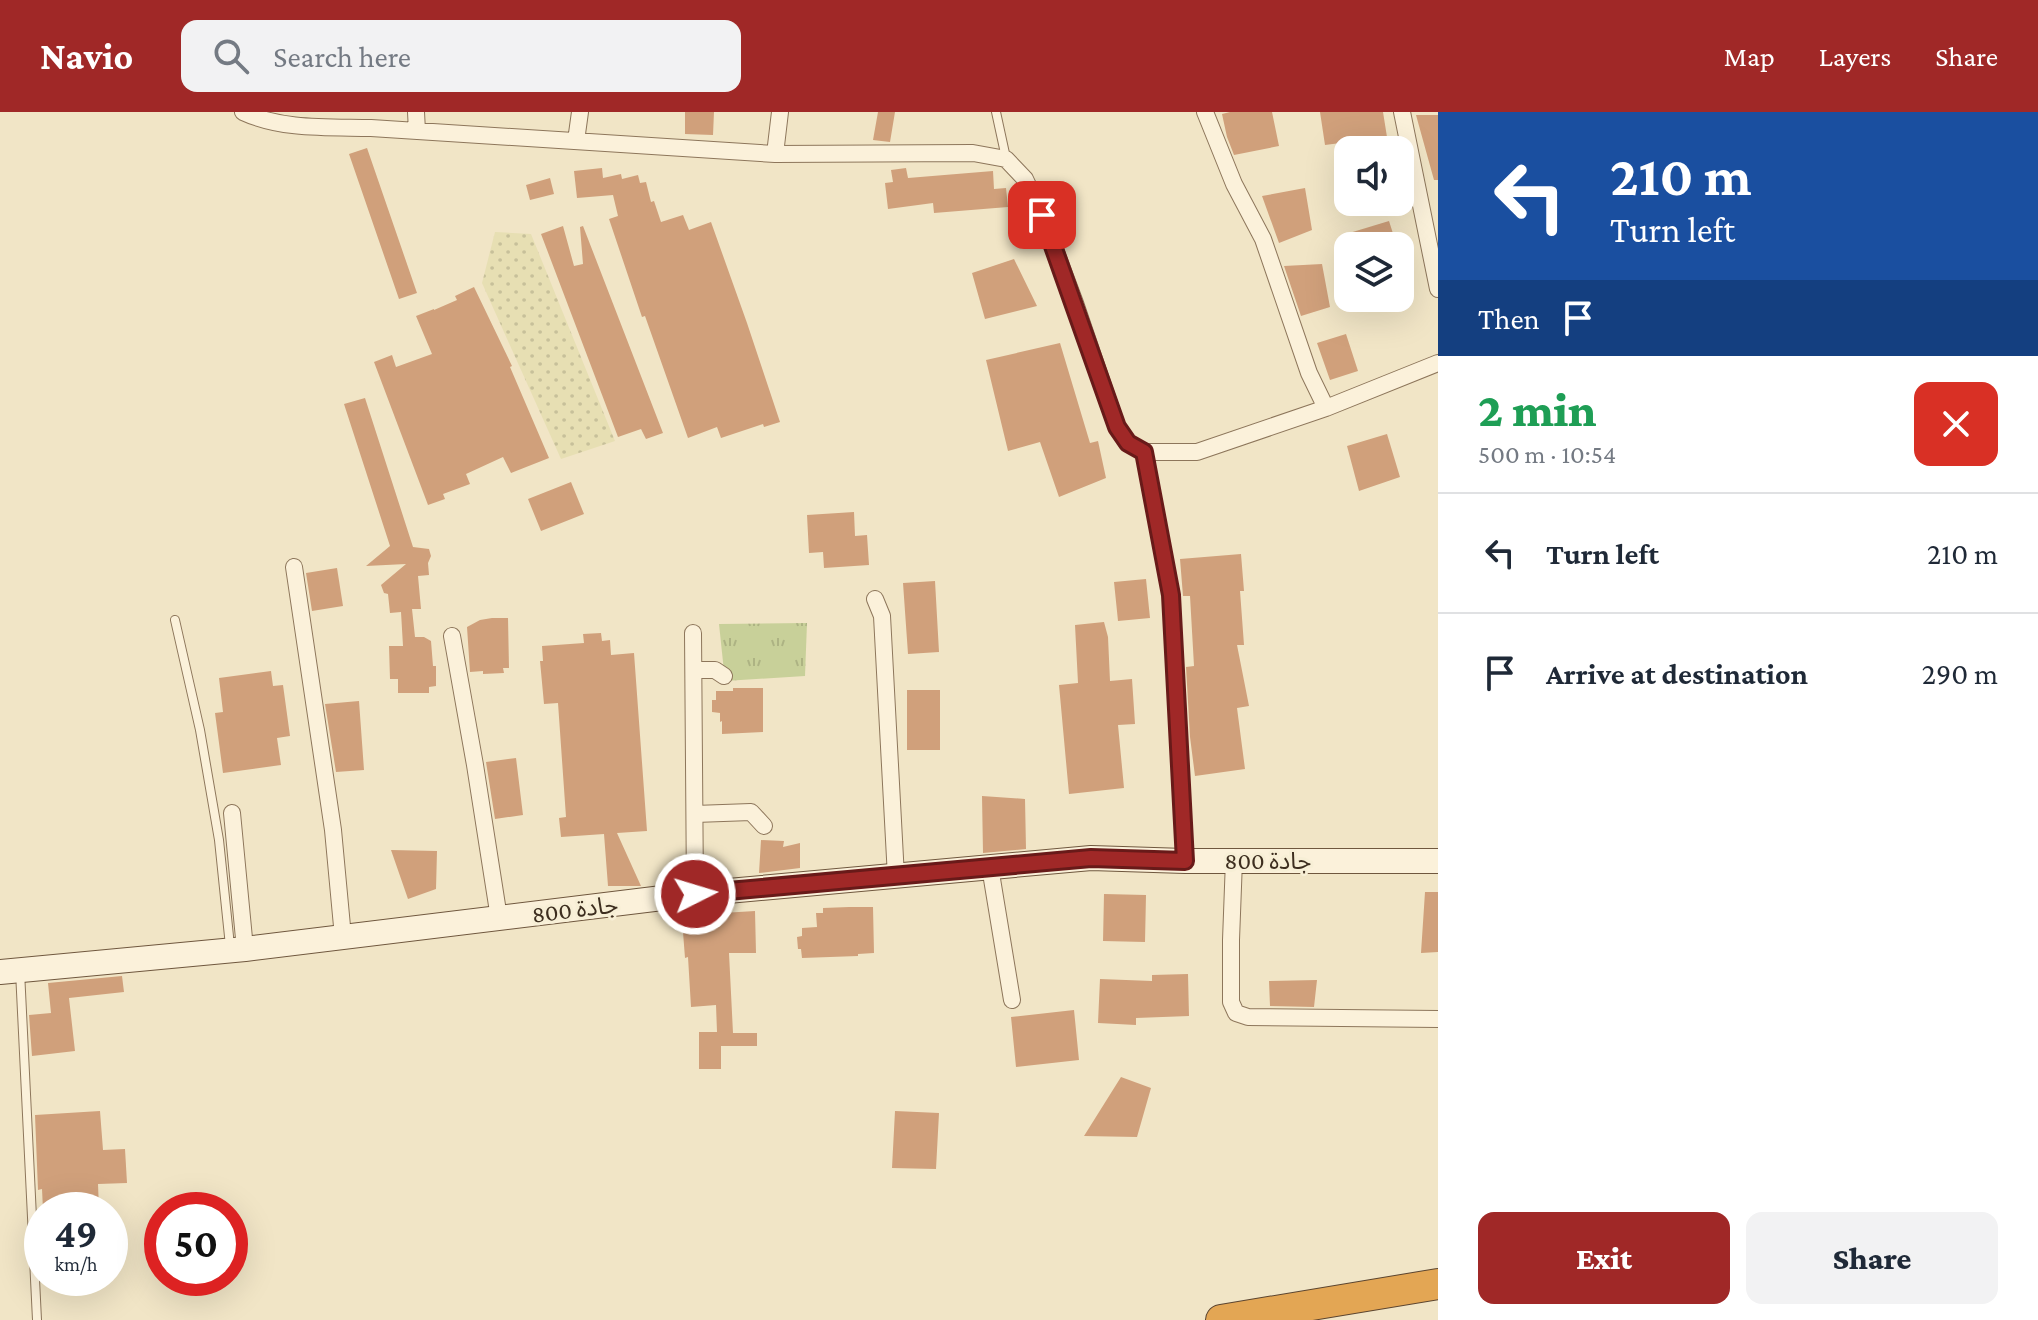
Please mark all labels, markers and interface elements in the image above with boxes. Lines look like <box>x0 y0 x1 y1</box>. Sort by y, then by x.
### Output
search box <box>181 20 741 92</box>
icon: search <box>209 34 253 78</box>
text: Navio <box>40 35 133 77</box>
text: Search here <box>273 40 411 73</box>
text: Map <box>1724 41 1775 72</box>
text: Layers <box>1819 41 1891 72</box>
text: Share <box>1935 41 1998 72</box>
map controls <box>1334 136 1414 312</box>
button: sound <box>1334 136 1414 216</box>
icon: left <box>1478 144 1582 248</box>
text: 210 m <box>1610 145 1752 207</box>
pin <box>1008 181 1076 249</box>
icon: arrive <box>1020 193 1064 237</box>
text: Turn left <box>1610 210 1735 250</box>
button: layers <box>1334 232 1414 312</box>
icon: arrive <box>1556 296 1600 340</box>
text: Then <box>1478 302 1540 335</box>
button: close <box>1914 382 1998 466</box>
text: 2 min <box>1478 383 1597 436</box>
text: 500 m · 10:54 <box>1478 440 1616 469</box>
icon: left <box>1478 531 1522 575</box>
text: Turn left <box>1546 537 1659 570</box>
text: 210 m <box>1927 537 1998 570</box>
icon: arrive <box>1478 651 1522 695</box>
text: Arrive at destination <box>1546 657 1808 690</box>
text: 290 m <box>1922 657 1998 690</box>
street label: جادة 800 <box>1225 847 1311 874</box>
position arrow <box>653 852 737 936</box>
street label: جادة 800 <box>530 890 620 928</box>
speed limit sign: 50 <box>144 1192 248 1296</box>
text: 49 <box>54 1211 98 1256</box>
button: Exit <box>1478 1212 1730 1304</box>
button: Share <box>1746 1212 1998 1304</box>
text: km/h <box>54 1253 98 1275</box>

